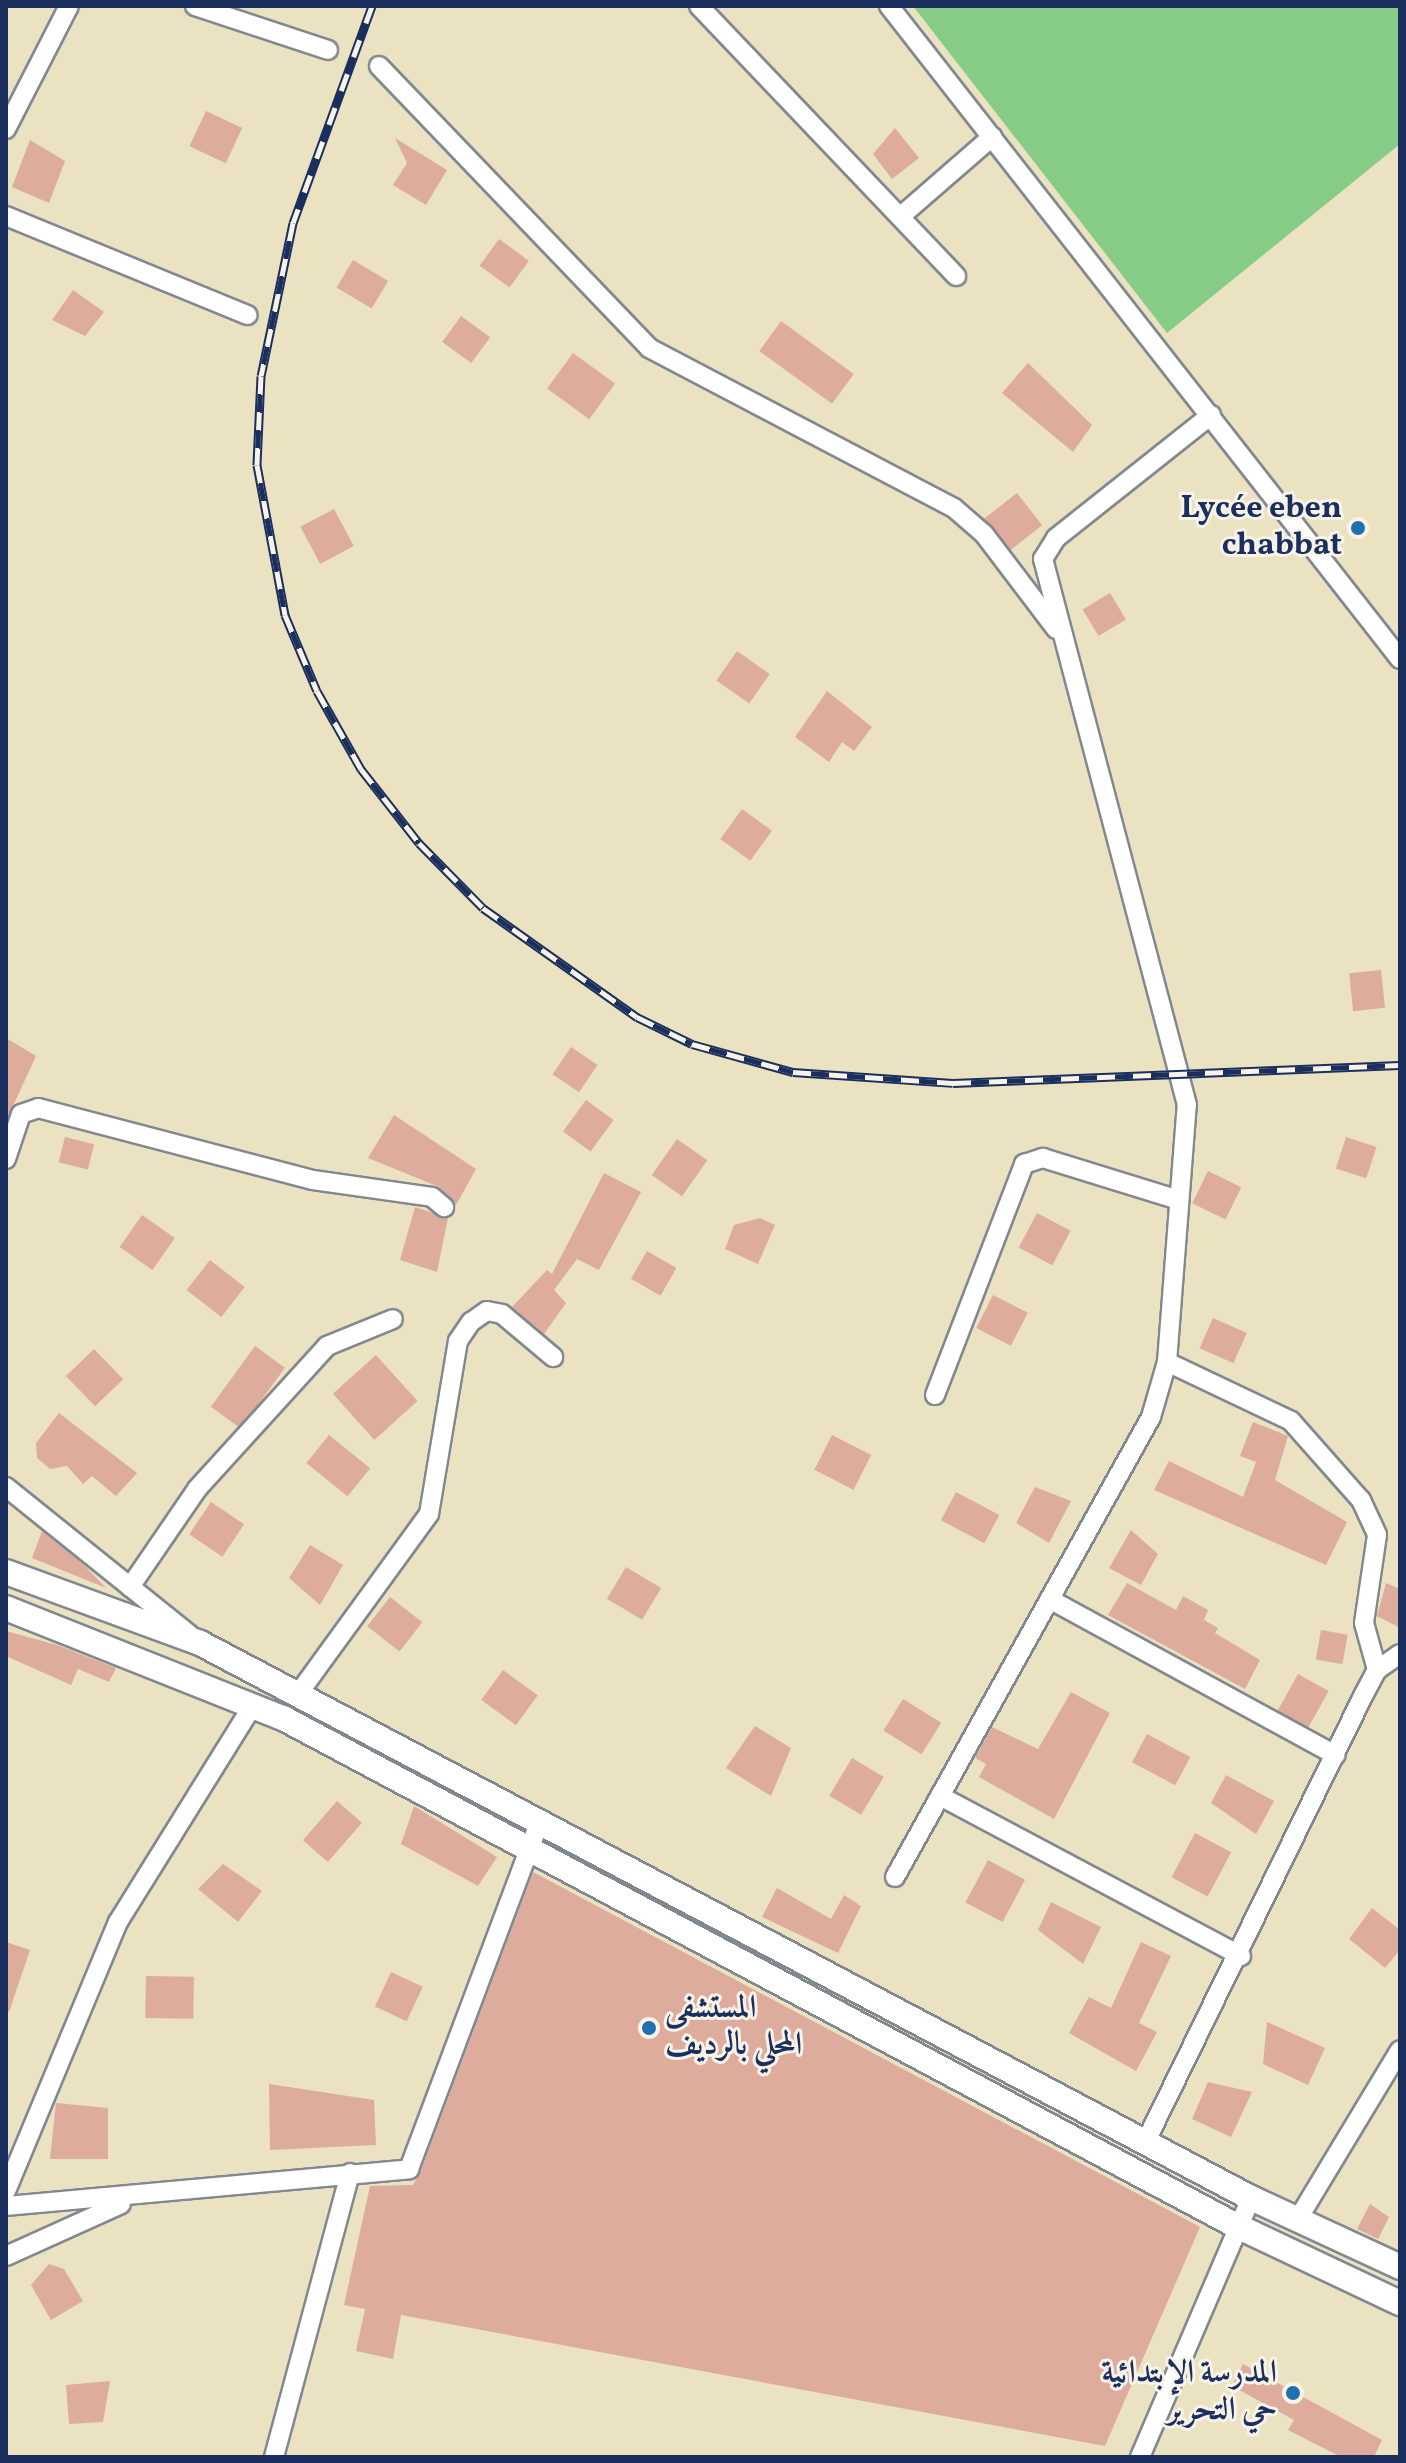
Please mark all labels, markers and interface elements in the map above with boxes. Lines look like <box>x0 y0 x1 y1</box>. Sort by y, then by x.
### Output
place label: Lycée eben chabbat <box>1181 491 1342 566</box>
marker: Lycée eben chabbat <box>1349 519 1367 537</box>
place label: المستشفى المحلي بالرديف <box>665 1991 802 2066</box>
marker: المستشفى المحلي بالرديف <box>640 2019 658 2037</box>
place label: المدرسة الإبتدائية حي التحرير <box>1102 2356 1277 2431</box>
marker: المدرسة الإبتدائية حي التحرير <box>1284 2384 1302 2402</box>

